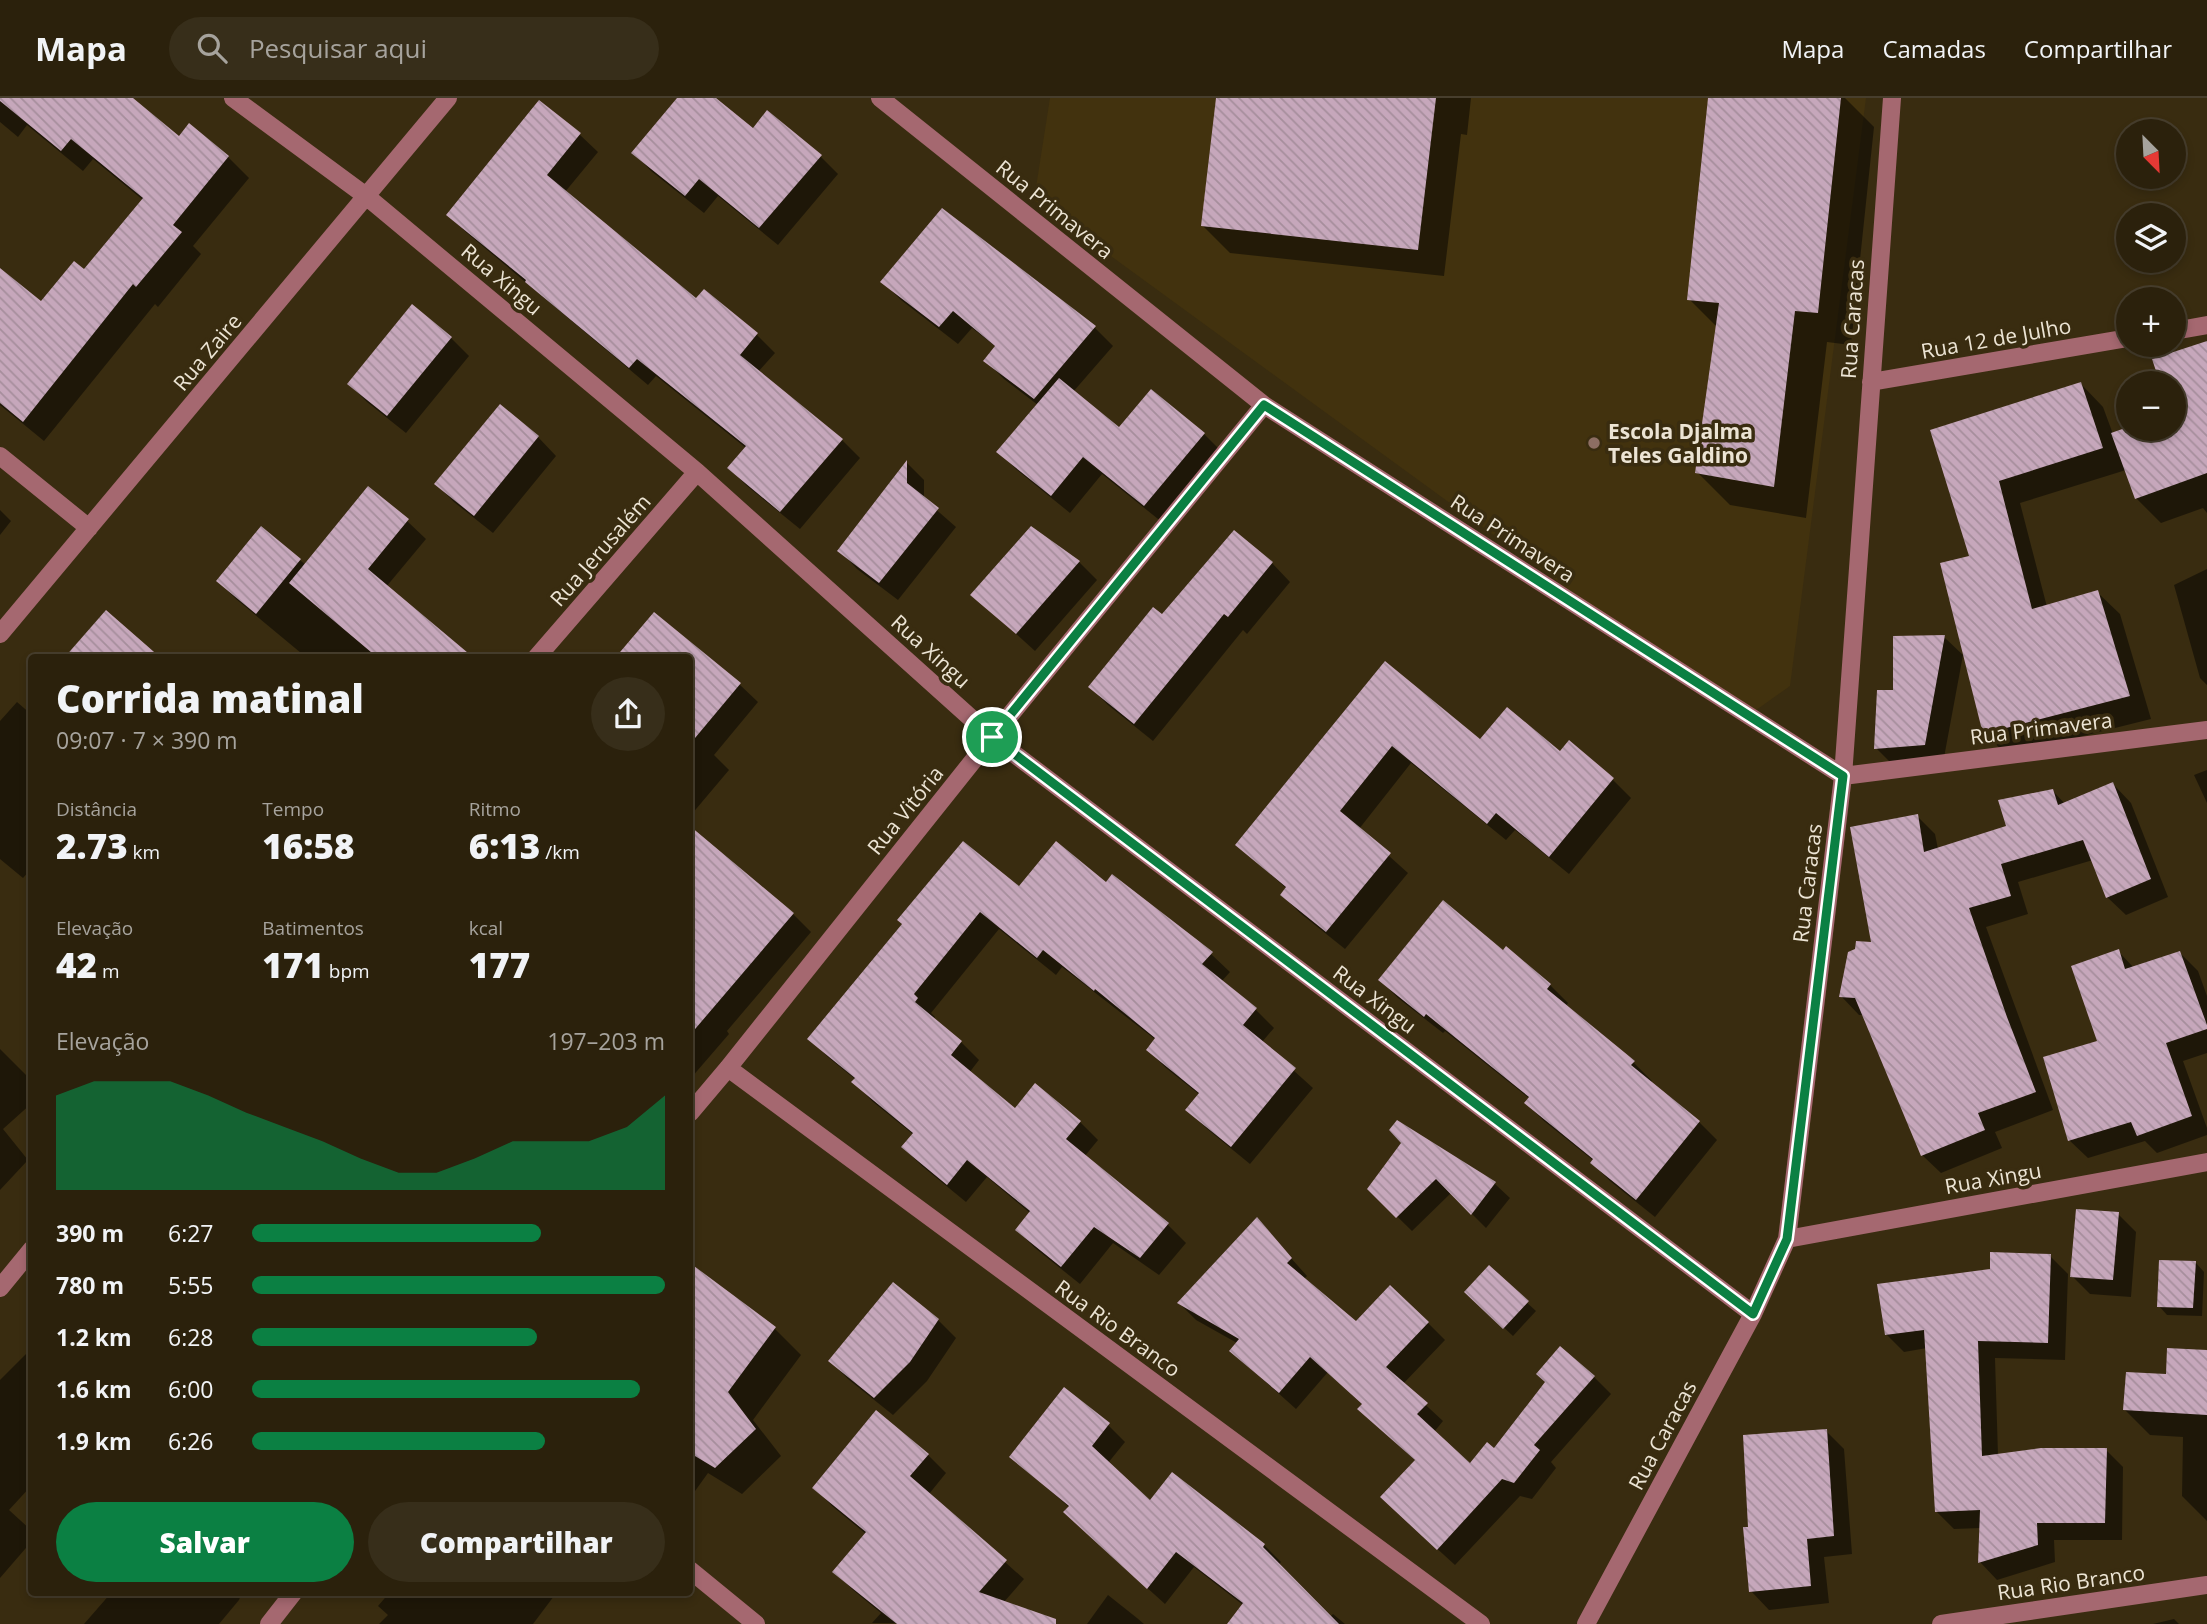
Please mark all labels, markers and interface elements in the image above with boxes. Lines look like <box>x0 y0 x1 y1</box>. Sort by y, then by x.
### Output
search box <box>169 17 659 80</box>
text: Mapa <box>35 26 127 71</box>
icon: search <box>193 29 231 67</box>
text: Pesquisar aqui <box>249 30 427 66</box>
text: Mapa <box>1781 32 1844 65</box>
text: Camadas <box>1882 32 1986 65</box>
text: Compartilhar <box>2024 32 2172 65</box>
north arrow <box>2116 119 2186 189</box>
map controls <box>2116 119 2186 441</box>
street label: Rua Primavera <box>991 153 1119 265</box>
button: layers <box>2116 203 2186 273</box>
street label: Rua Xingu <box>456 237 548 321</box>
street label: Rua Caracas <box>1834 258 1870 380</box>
button: + <box>2116 287 2186 357</box>
street label: Rua Zaire <box>167 308 247 396</box>
street label: Rua 12 de Julho <box>1919 311 2073 365</box>
button: − <box>2116 371 2186 441</box>
place label: Escola Djalma Teles Galdino <box>1608 417 1753 469</box>
marker: Escola Djalma Teles Galdino <box>1586 435 1602 451</box>
street label: Rua Primavera <box>1445 487 1581 589</box>
street label: Rua Jerusalém <box>543 488 657 612</box>
street label: Rua Xingu <box>885 608 977 694</box>
text: Corrida matinal <box>56 672 364 724</box>
button: share <box>591 677 665 751</box>
street label: Rua Primavera <box>1968 705 2114 751</box>
pin <box>962 707 1022 767</box>
icon: arrive <box>973 718 1011 756</box>
text: 09:07 · 7 × 390 m <box>56 724 238 756</box>
street label: Rua Vitória <box>861 760 949 860</box>
text: Distância <box>56 796 137 822</box>
text: Tempo <box>262 796 324 822</box>
text: Ritmo <box>469 796 521 822</box>
text: 2.73 <box>56 822 128 869</box>
text: 16:58 <box>262 822 354 869</box>
text: 6:13 <box>469 822 540 869</box>
street label: Rua Caracas <box>1786 822 1828 944</box>
text: km <box>128 839 160 865</box>
text: /km <box>540 839 580 865</box>
text: Elevação <box>56 915 133 941</box>
text: Batimentos <box>262 915 364 941</box>
text: kcal <box>469 915 503 941</box>
text: 42 <box>56 941 97 988</box>
text: 171 <box>262 941 324 988</box>
text: 177 <box>469 941 530 988</box>
text: m <box>97 958 120 984</box>
text: bpm <box>324 958 370 984</box>
street label: Rua Xingu <box>1328 958 1422 1040</box>
text: Elevação <box>56 1025 149 1057</box>
text: 197–203 m <box>547 1025 665 1057</box>
street label: Rua Xingu <box>1943 1156 2043 1200</box>
text: 390 m <box>56 1217 124 1249</box>
text: 6:27 <box>168 1217 214 1249</box>
text: 780 m <box>56 1269 124 1301</box>
text: 5:55 <box>168 1269 214 1301</box>
street label: Rua Rio Branco <box>1050 1273 1186 1383</box>
text: 1.2 km <box>56 1321 132 1353</box>
text: 6:28 <box>168 1321 214 1353</box>
text: 1.6 km <box>56 1373 132 1405</box>
text: 6:00 <box>168 1373 214 1405</box>
street label: Rua Caracas <box>1622 1376 1702 1494</box>
text: 1.9 km <box>56 1425 132 1457</box>
text: 6:26 <box>168 1425 214 1457</box>
button: Salvar <box>56 1502 354 1582</box>
button: Compartilhar <box>368 1502 665 1582</box>
street label: Rua Rio Branco <box>1995 1558 2147 1606</box>

